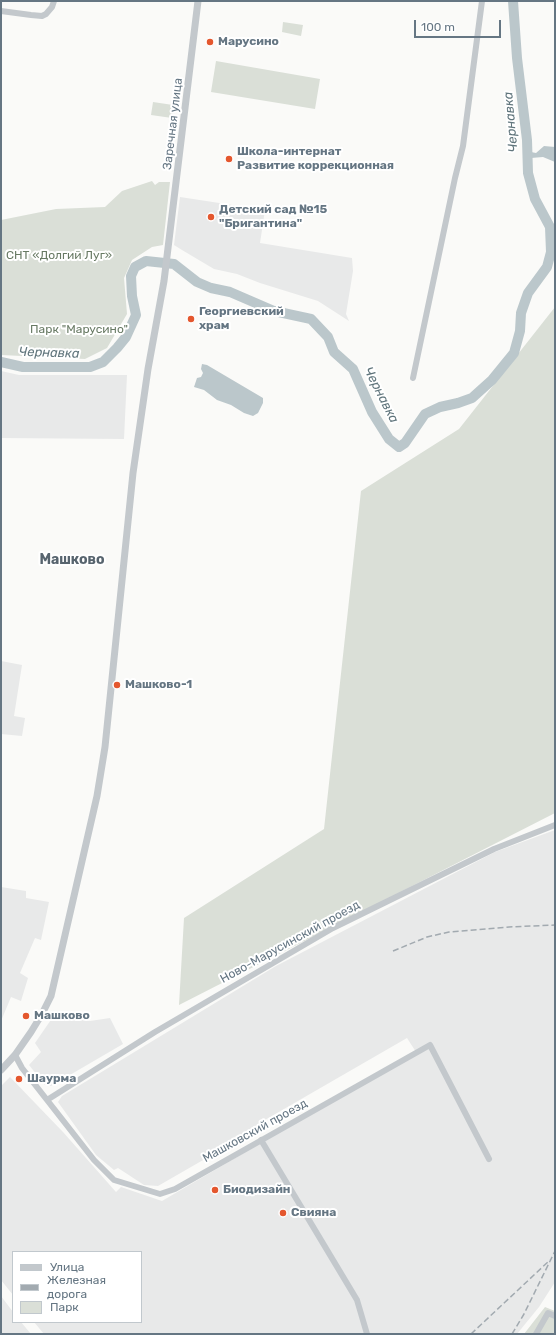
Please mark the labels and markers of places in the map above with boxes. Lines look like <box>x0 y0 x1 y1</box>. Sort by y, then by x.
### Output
place label: Марусино <box>218 35 279 49</box>
marker: Марусино <box>205 37 215 47</box>
place label: Школа-интернат Развитие коррекционная <box>237 145 394 173</box>
marker: Школа-интернат Развитие коррекционная <box>224 154 234 164</box>
place label: Детский сад №15 "Бригантина" <box>219 203 327 231</box>
marker: Детский сад №15 "Бригантина" <box>206 212 216 222</box>
place label: Георгиевский храм <box>199 305 284 333</box>
marker: Георгиевский храм <box>186 314 196 324</box>
place label: Машково-1 <box>125 678 192 692</box>
marker: Машково-1 <box>112 680 122 690</box>
place label: Машково <box>34 1009 90 1023</box>
marker: Машково <box>21 1011 31 1021</box>
place label: Шаурма <box>27 1072 76 1086</box>
marker: Шаурма <box>14 1074 24 1084</box>
place label: Биодизайн <box>223 1183 290 1197</box>
marker: Биодизайн <box>210 1185 220 1195</box>
place label: Свияна <box>291 1206 336 1220</box>
marker: Свияна <box>278 1208 288 1218</box>

